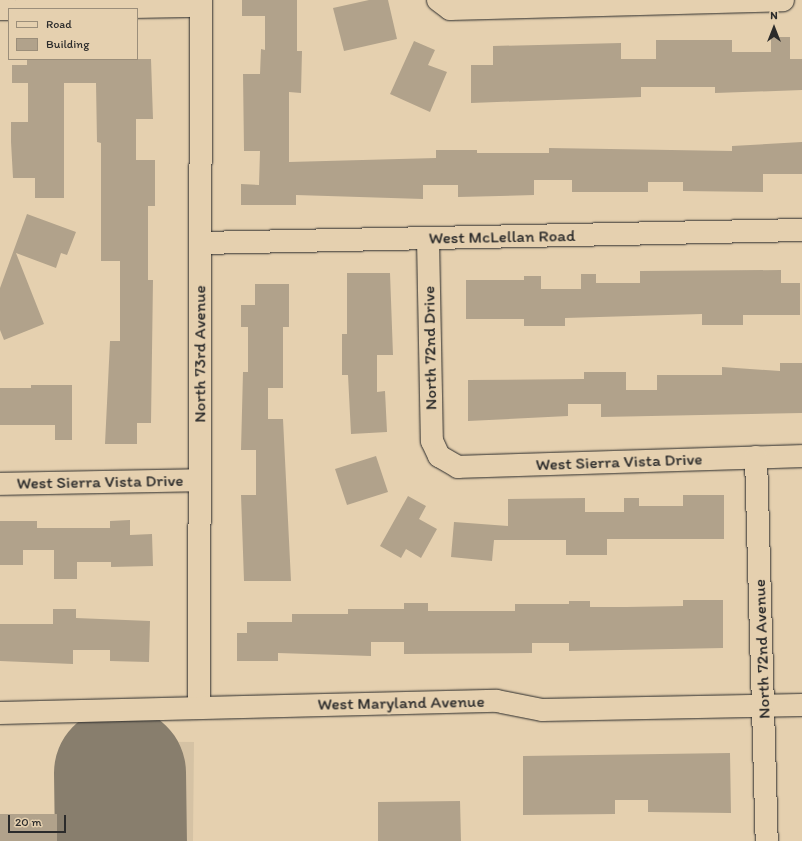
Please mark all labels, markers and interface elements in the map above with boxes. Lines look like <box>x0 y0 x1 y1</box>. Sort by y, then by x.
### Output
legend <box>8 8 138 60</box>
north arrow <box>754 8 794 48</box>
text: N <box>770 9 778 22</box>
text: Road <box>46 17 72 31</box>
text: Building <box>46 37 89 51</box>
street label: West McLellan Road <box>429 226 575 248</box>
street label: North 73rd Avenue <box>190 286 210 422</box>
street label: North 72nd Drive <box>419 286 441 410</box>
street label: West Sierra Vista Drive <box>536 449 702 475</box>
street label: West Sierra Vista Drive <box>17 470 183 494</box>
street label: North 72nd Avenue <box>749 579 775 719</box>
street label: West Maryland Avenue <box>318 691 484 715</box>
scale bar <box>10 807 68 833</box>
text: 20 m <box>15 815 42 829</box>

